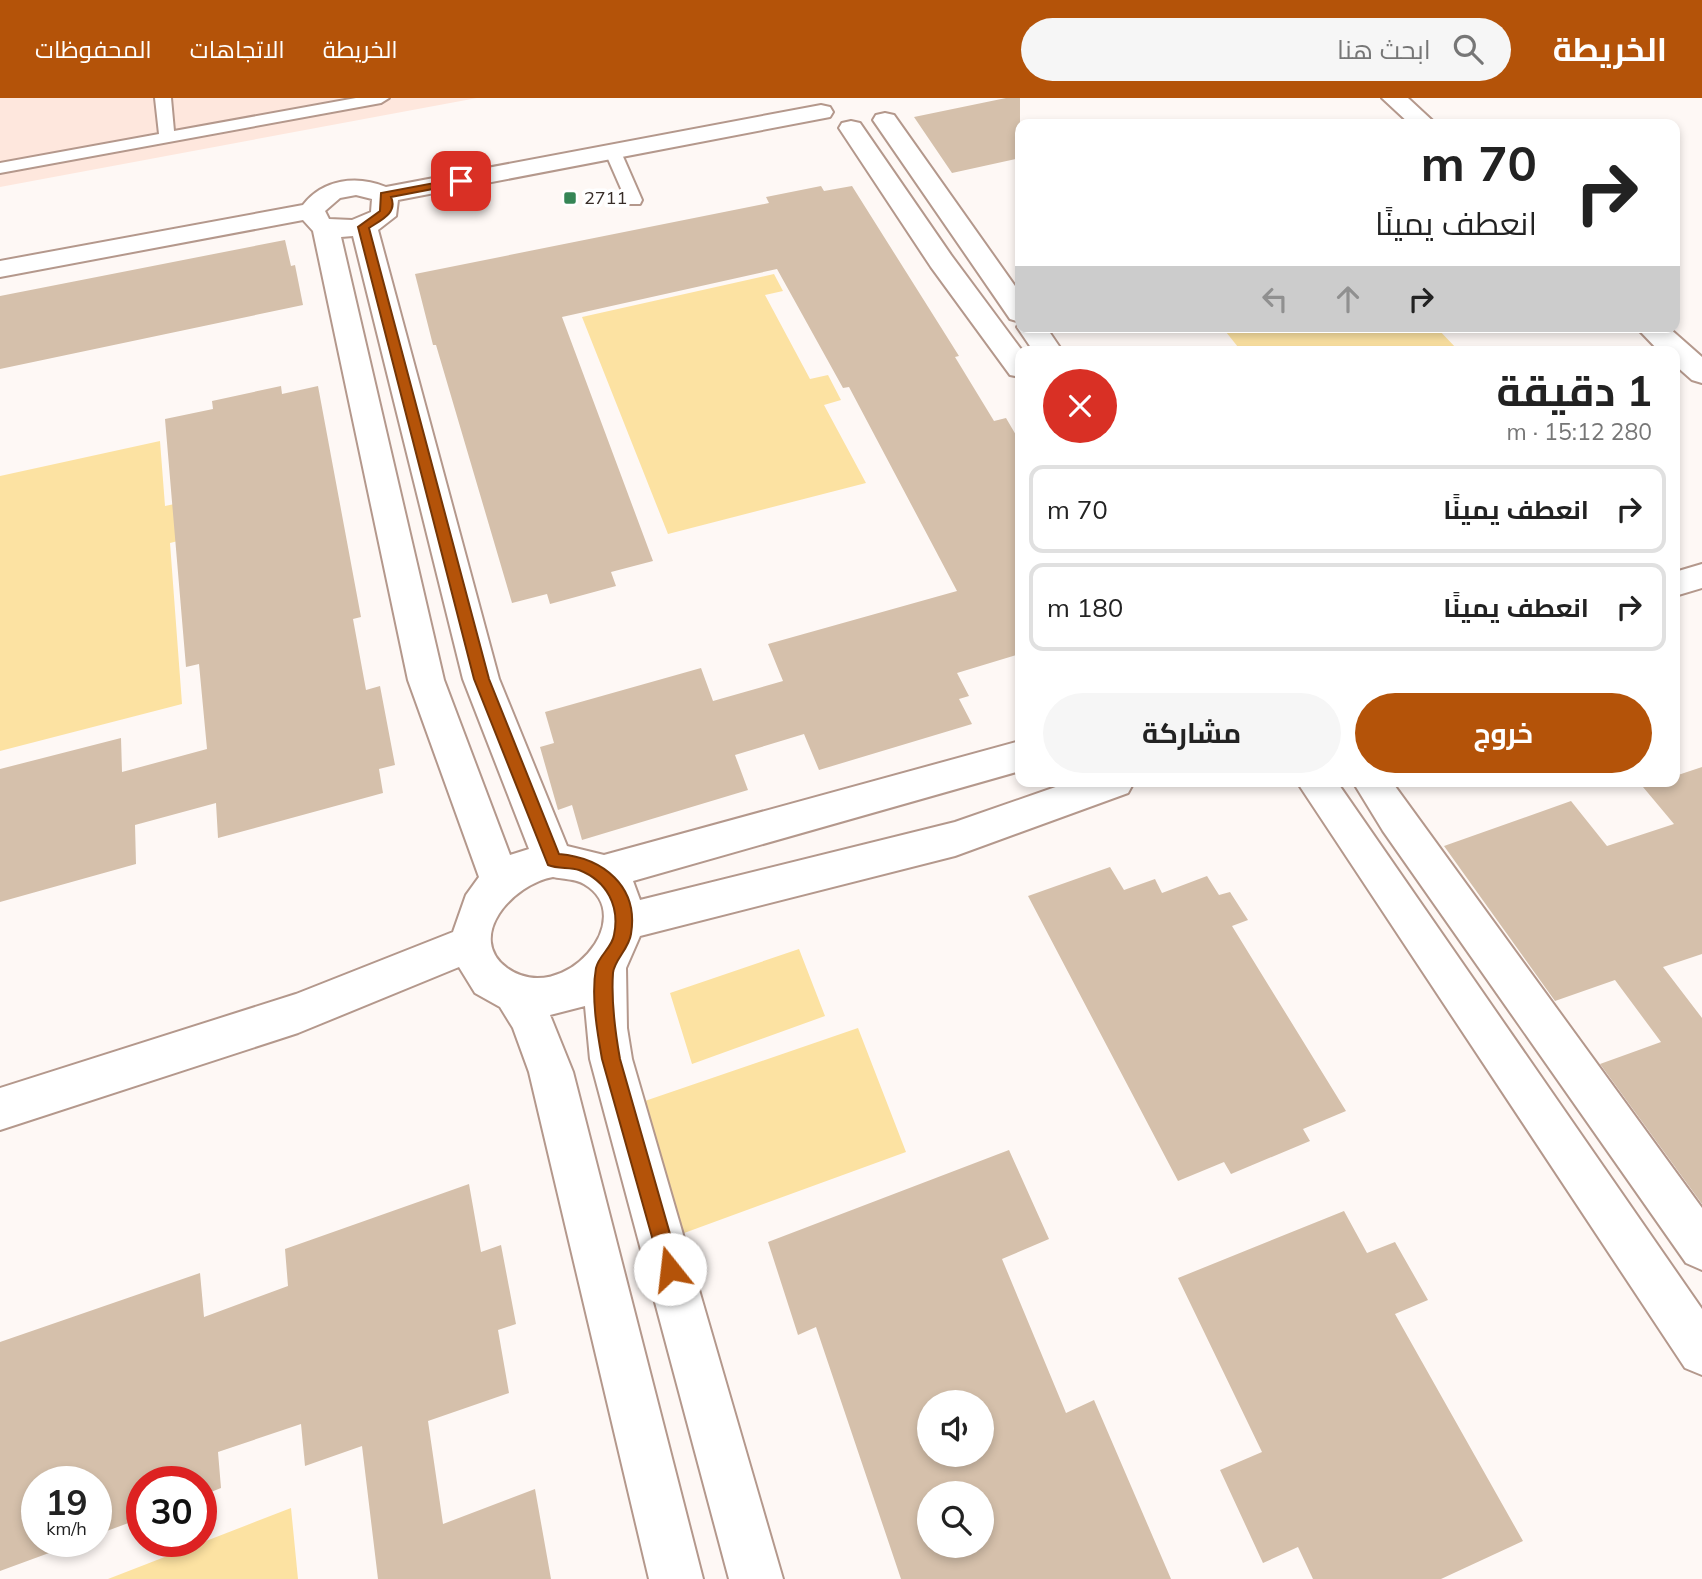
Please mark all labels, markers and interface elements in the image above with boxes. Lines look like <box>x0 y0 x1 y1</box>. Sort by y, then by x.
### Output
search box <box>1021 18 1511 81</box>
text: الخريطة <box>1553 28 1667 69</box>
icon: search <box>1449 30 1487 68</box>
text: ابحث هنا <box>1337 33 1431 66</box>
text: المحفوظات <box>35 34 152 64</box>
text: الاتجاهات <box>190 34 285 64</box>
text: الخريطة <box>323 34 398 64</box>
text: 70 m <box>1421 132 1537 193</box>
icon: right <box>1561 147 1652 238</box>
pin <box>431 151 491 211</box>
icon: arrive <box>442 162 480 200</box>
place label: 2711 <box>584 186 627 209</box>
marker: 2711 <box>562 190 578 206</box>
text: انعطف يمينًا <box>1375 203 1537 243</box>
icon: left <box>1256 280 1294 318</box>
icon: ahead <box>1329 280 1367 318</box>
icon: right <box>1402 280 1440 318</box>
text: 1 دقيقة <box>1497 364 1652 417</box>
button: close <box>1043 369 1117 443</box>
text: 280 m · 15:12 <box>1507 417 1652 446</box>
icon: right <box>1610 490 1648 528</box>
text: 70 m <box>1047 493 1108 526</box>
text: انعطف يمينًا <box>1443 493 1589 526</box>
icon: right <box>1610 588 1648 626</box>
text: 180 m <box>1047 591 1123 624</box>
text: انعطف يمينًا <box>1443 591 1589 624</box>
button: مشاركة <box>1043 693 1341 773</box>
button: خروج <box>1355 693 1652 773</box>
position arrow <box>633 1232 707 1306</box>
map controls <box>917 1390 994 1558</box>
button: sound <box>917 1390 994 1467</box>
speed limit sign: 30 <box>126 1466 217 1557</box>
text: 19 <box>45 1480 88 1524</box>
button: search <box>917 1481 994 1558</box>
text: km/h <box>46 1517 87 1540</box>

